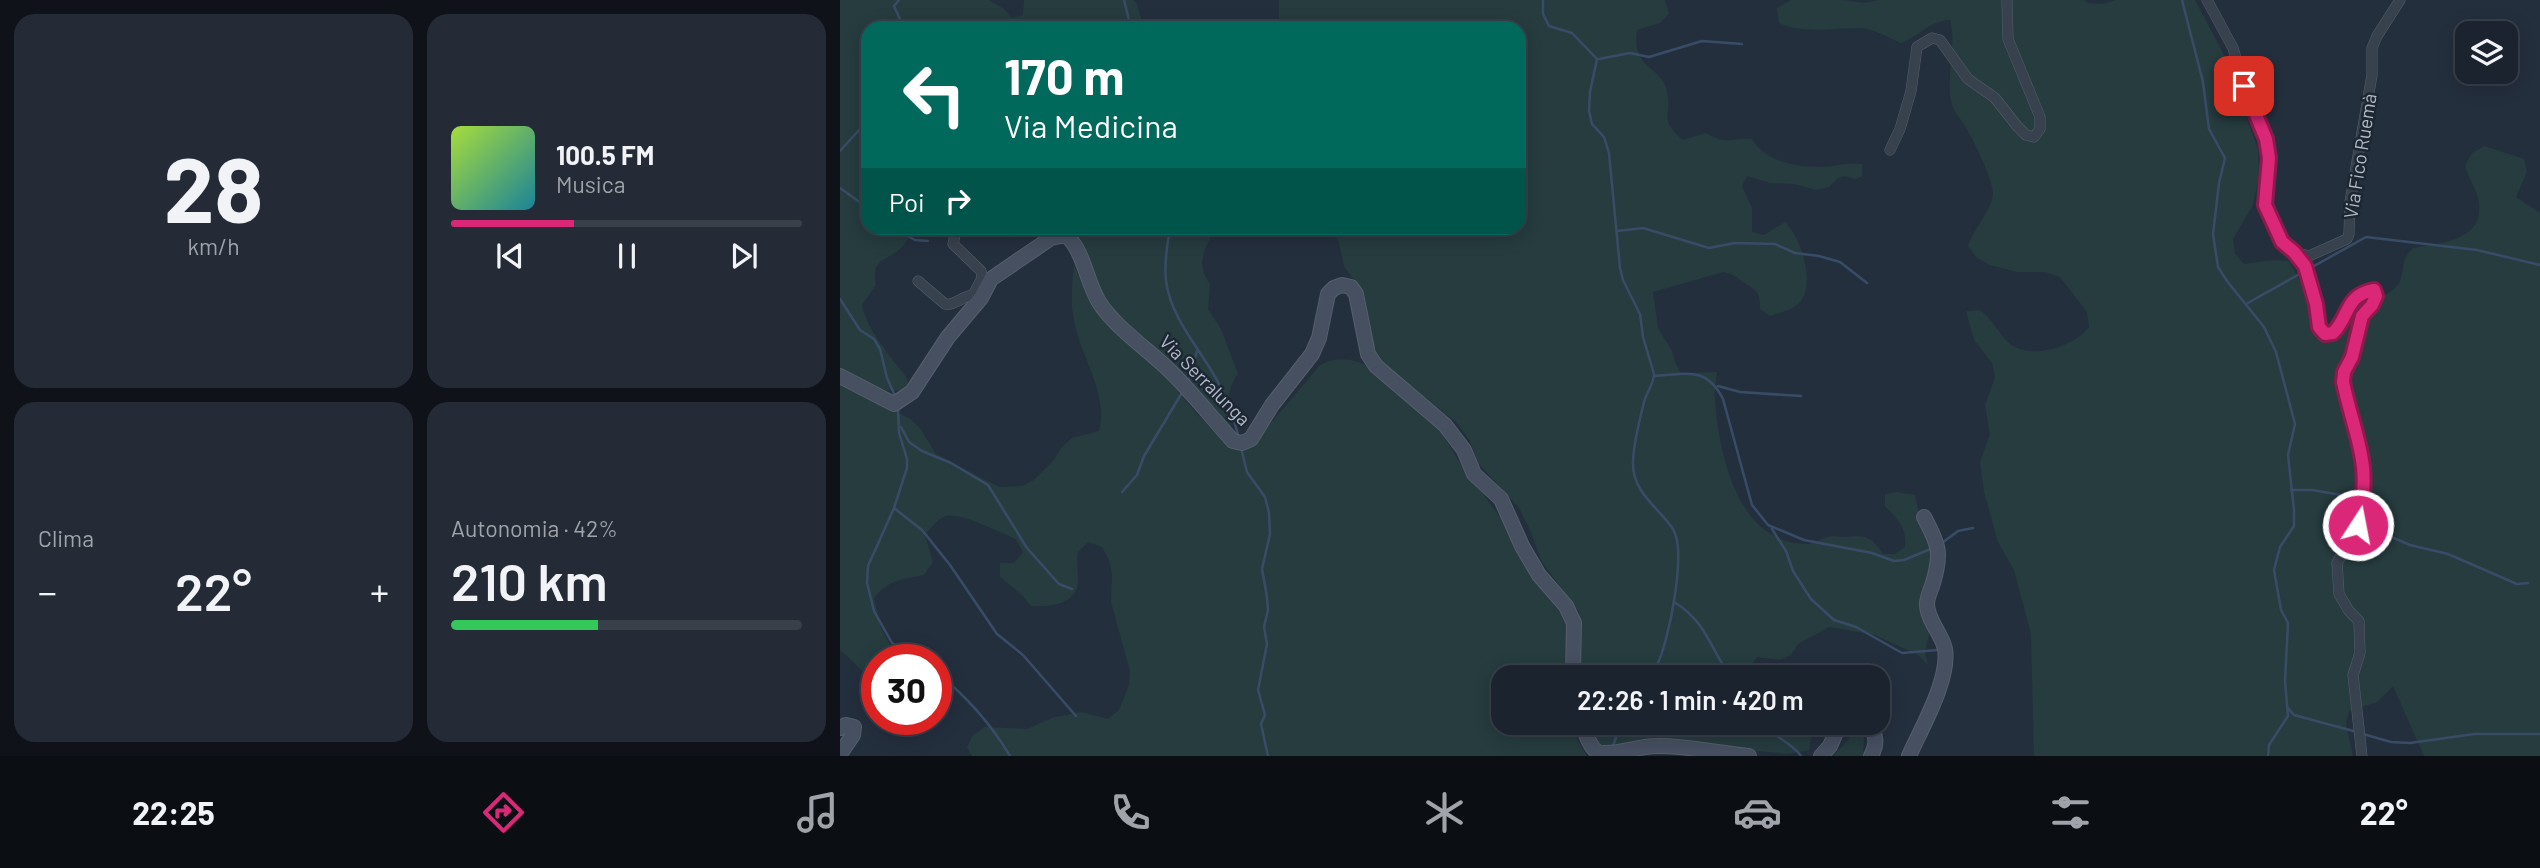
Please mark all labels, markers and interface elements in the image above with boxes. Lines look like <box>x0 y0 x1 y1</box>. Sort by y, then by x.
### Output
map controls <box>2455 21 2518 84</box>
button: layers <box>2455 21 2518 84</box>
text: 170 m <box>1004 46 1124 105</box>
icon: left <box>889 49 980 140</box>
pin <box>2214 56 2274 116</box>
icon: arrive <box>2225 67 2263 105</box>
street label: Via Fico Ruemà <box>2338 92 2381 220</box>
text: Via Medicina <box>1004 106 1178 144</box>
text: 28 <box>163 132 264 241</box>
text: 100.5 FM <box>556 139 654 170</box>
text: Musica <box>556 170 625 198</box>
icon: right <box>939 182 977 220</box>
text: Poi <box>889 186 925 217</box>
text: km/h <box>187 232 240 260</box>
icon: previous <box>491 237 529 275</box>
icon: pause <box>608 237 646 275</box>
icon: next <box>725 237 763 275</box>
street label: Via Serralunga <box>1155 329 1256 430</box>
position arrow <box>2321 488 2395 562</box>
text: Autonomia · 42% <box>451 514 618 542</box>
text: Clima <box>38 524 94 552</box>
text: 210 km <box>451 549 608 611</box>
text: 22° <box>175 559 252 621</box>
text: − <box>38 568 57 614</box>
text: + <box>370 568 389 614</box>
speed limit sign: 30 <box>861 644 952 735</box>
text: 22:26 · 1 min · 420 m <box>1577 684 1804 715</box>
icon: directions <box>479 788 528 837</box>
icon: music <box>793 788 842 837</box>
icon: phone <box>1106 788 1155 837</box>
icon: climate <box>1420 788 1469 837</box>
icon: car <box>1733 788 1782 837</box>
icon: filters <box>2046 788 2095 837</box>
text: 22:25 <box>132 793 215 831</box>
text: 22° <box>2360 793 2408 831</box>

